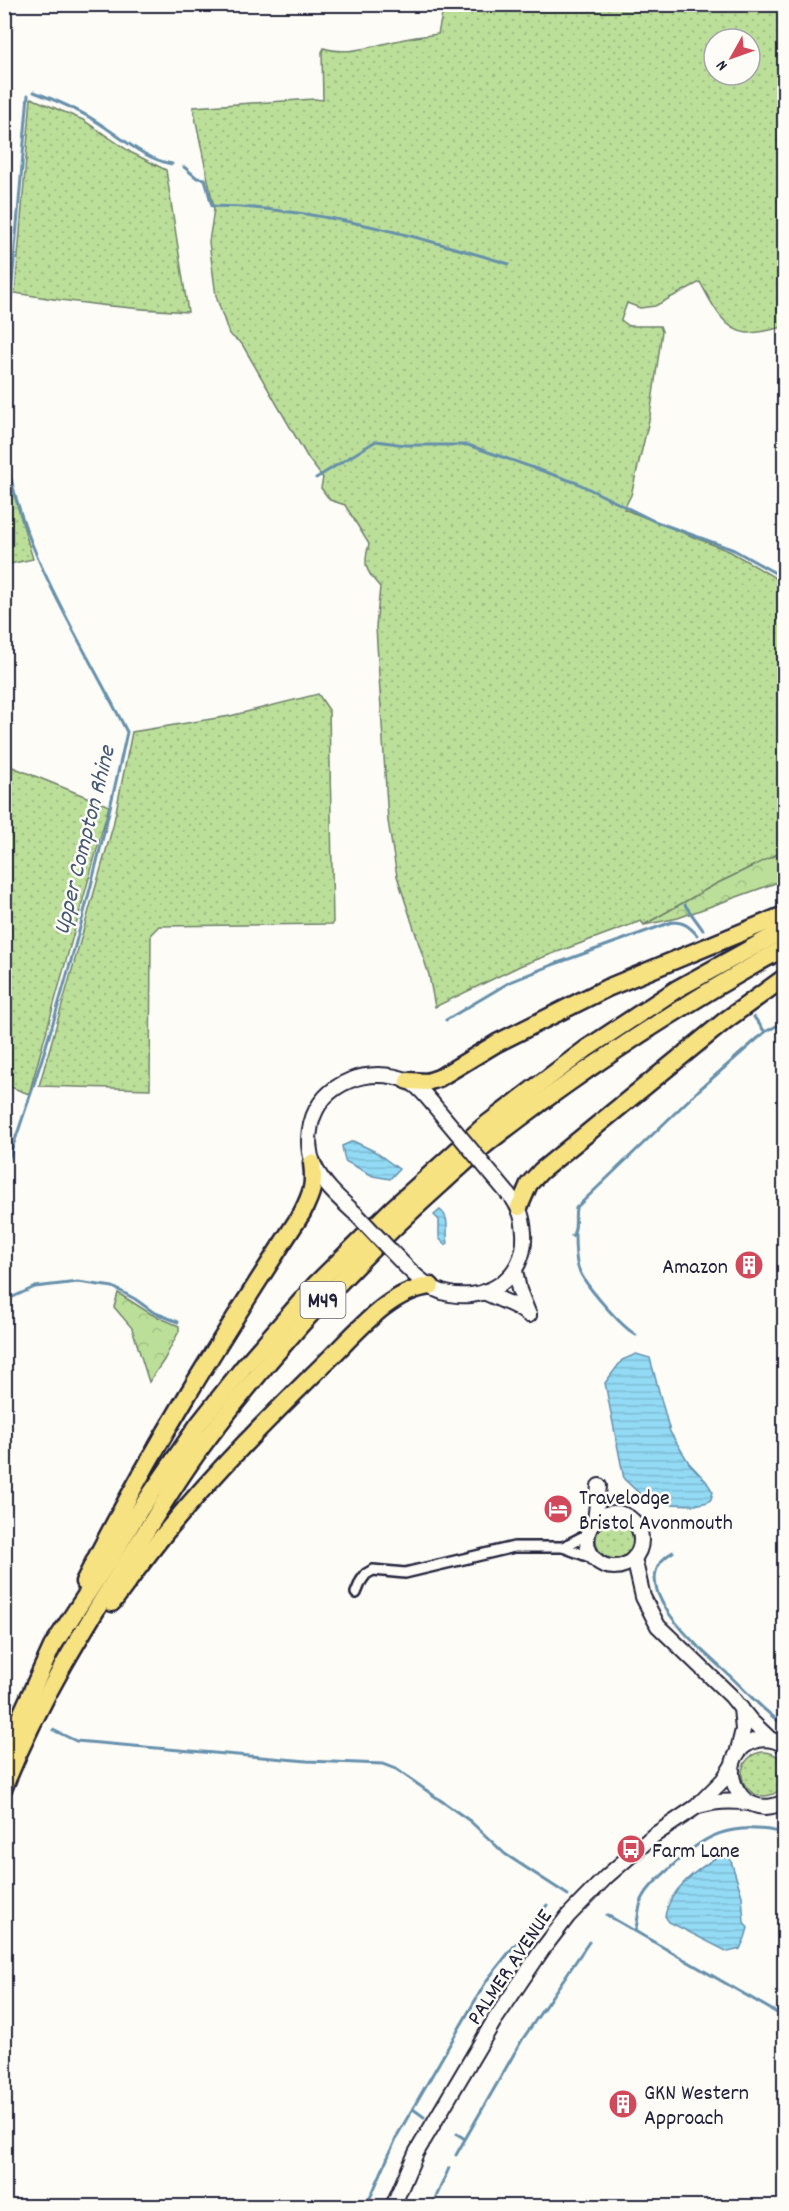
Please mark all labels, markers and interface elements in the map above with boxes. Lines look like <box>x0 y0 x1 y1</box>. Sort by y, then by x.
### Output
north arrow <box>702 27 762 87</box>
text: N <box>711 55 734 75</box>
water label: Upper Compton Rhine <box>46 741 126 939</box>
building icon: Amazon <box>733 1249 765 1281</box>
place label: Amazon <box>662 1253 728 1284</box>
road number: M49 <box>300 1282 346 1318</box>
place label: Travelodge Bristol Avonmouth <box>579 1484 733 1540</box>
hotel icon: Travelodge Bristol Avonmouth <box>542 1493 574 1525</box>
bus stop icon: Farm Lane <box>615 1833 647 1865</box>
place label: Farm Lane <box>652 1837 740 1868</box>
street label: PALMER AVENUE <box>461 1904 561 2032</box>
place label: GKN Western Approach <box>644 2079 749 2135</box>
building icon: GKN Western Approach <box>607 2088 639 2120</box>

